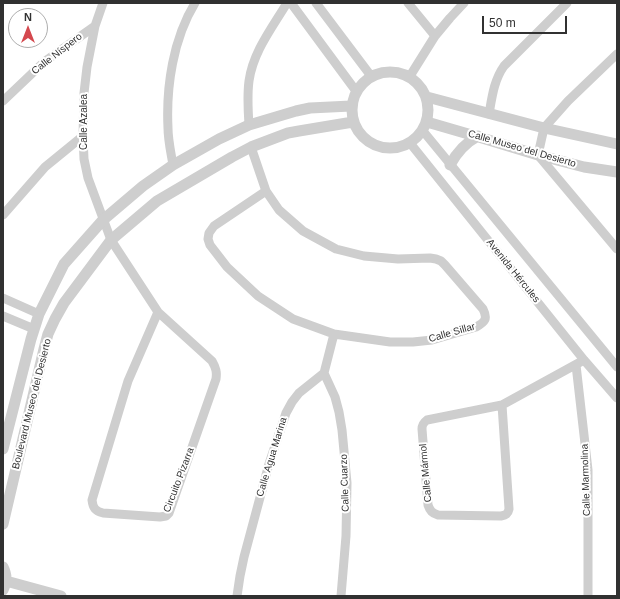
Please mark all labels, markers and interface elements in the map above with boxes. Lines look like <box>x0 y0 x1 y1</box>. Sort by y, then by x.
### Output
north arrow <box>8 8 48 48</box>
scale bar <box>484 8 569 34</box>
text: N <box>24 11 32 23</box>
text: 50 m <box>489 16 516 30</box>
street label: Calle Níspero <box>29 31 85 77</box>
street label: Calle Azalea <box>78 94 90 150</box>
street label: Calle Museo del Desierto <box>467 128 577 170</box>
street label: Avenida Hércules <box>484 237 542 305</box>
street label: Calle Sillar <box>427 321 477 345</box>
street label: Boulevard Museo del Desierto <box>10 338 54 470</box>
street label: Calle Agua Marina <box>254 416 290 498</box>
street label: Calle Mármol <box>417 443 435 503</box>
street label: Calle Marmolina <box>579 444 593 516</box>
street label: Circuito Pizarra <box>161 446 197 514</box>
street label: Calle Cuarzo <box>338 454 352 512</box>

